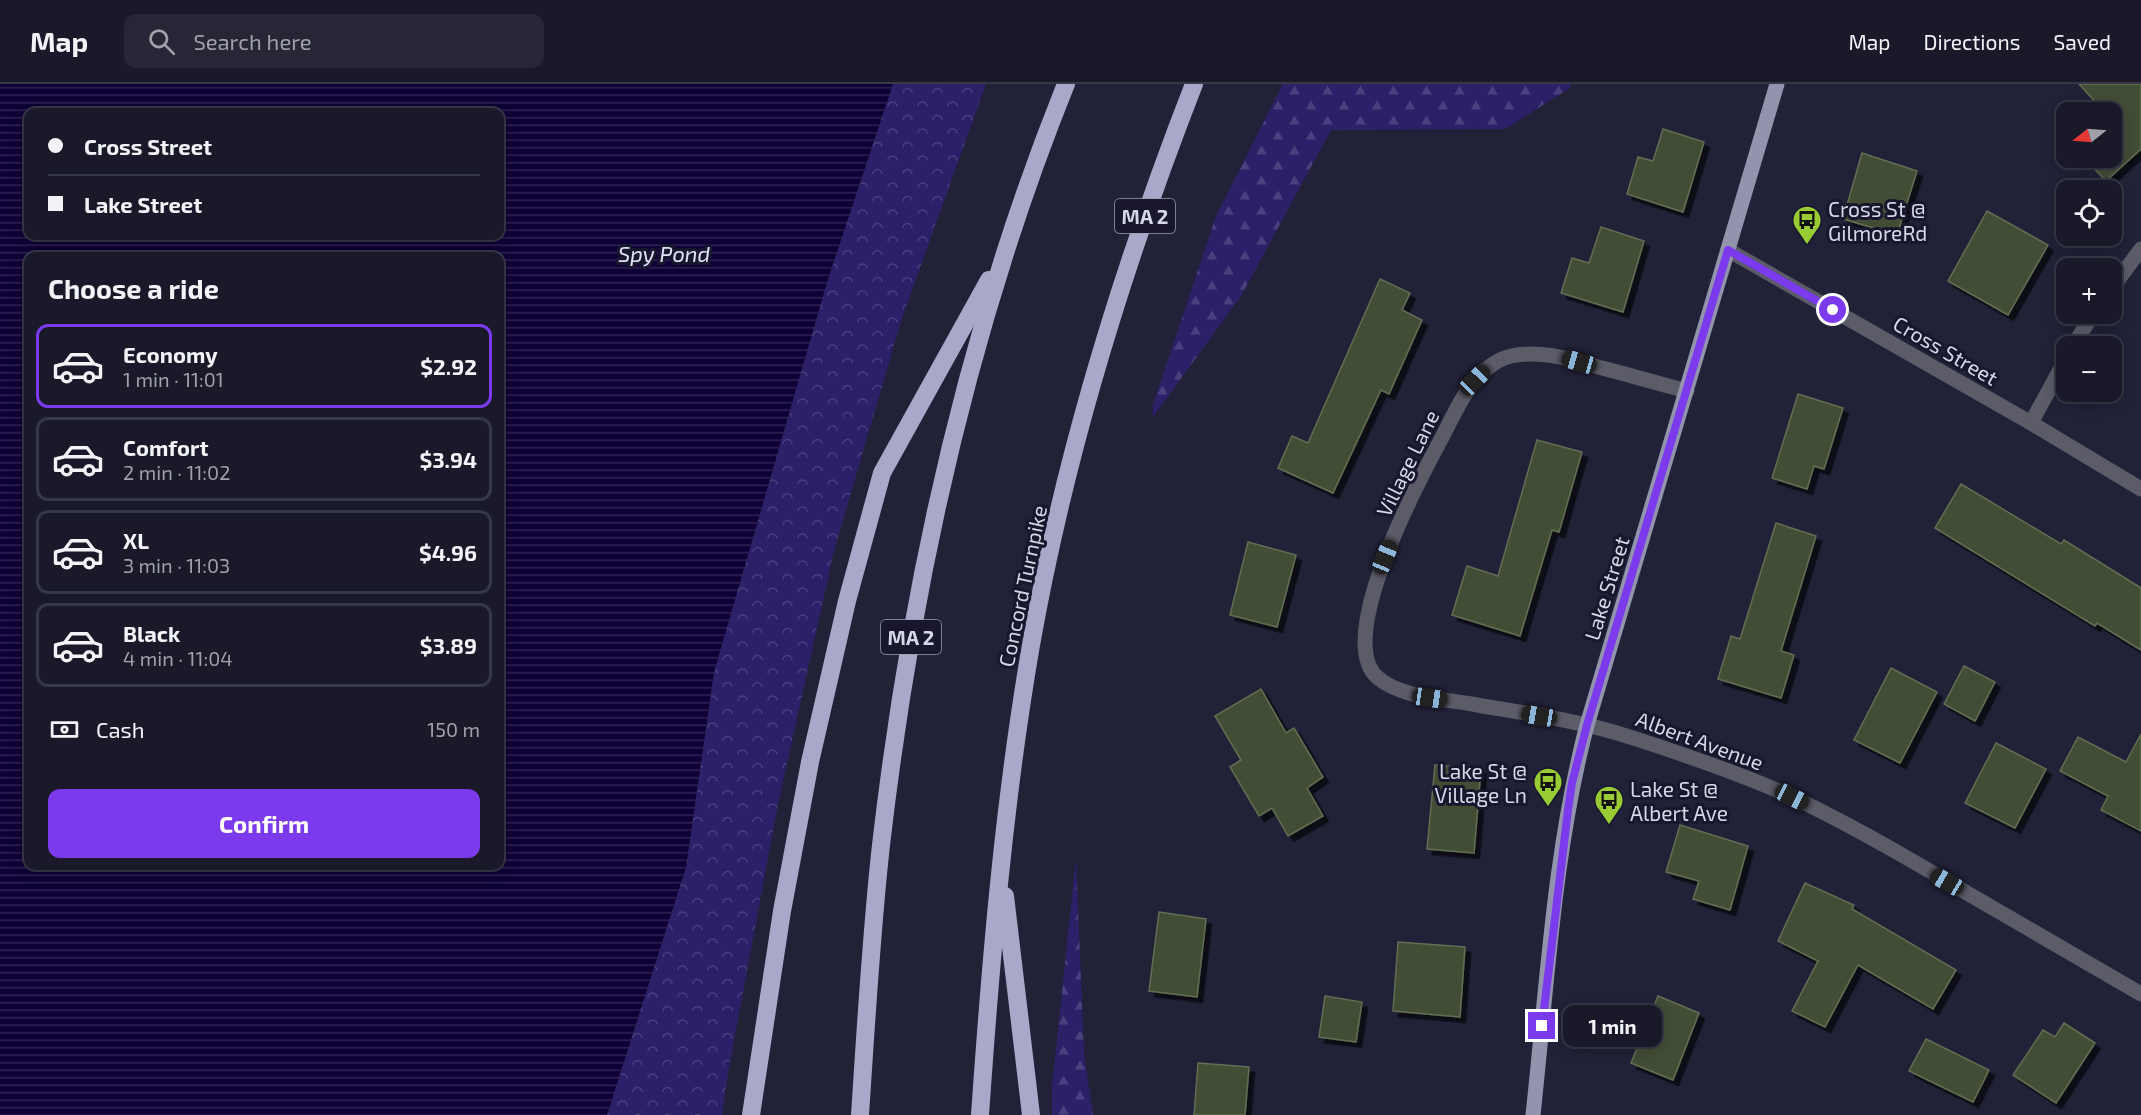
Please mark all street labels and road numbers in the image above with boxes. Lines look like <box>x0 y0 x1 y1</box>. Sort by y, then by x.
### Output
road number: MA 2 <box>1115 199 1175 233</box>
street label: Cross Street <box>1889 310 2003 390</box>
street label: Village Lane <box>1370 406 1444 520</box>
street label: Concord Turnpike <box>993 503 1051 669</box>
street label: Lake Street <box>1578 533 1634 643</box>
road number: MA 2 <box>881 620 941 654</box>
street label: Albert Avenue <box>1633 705 1767 775</box>

